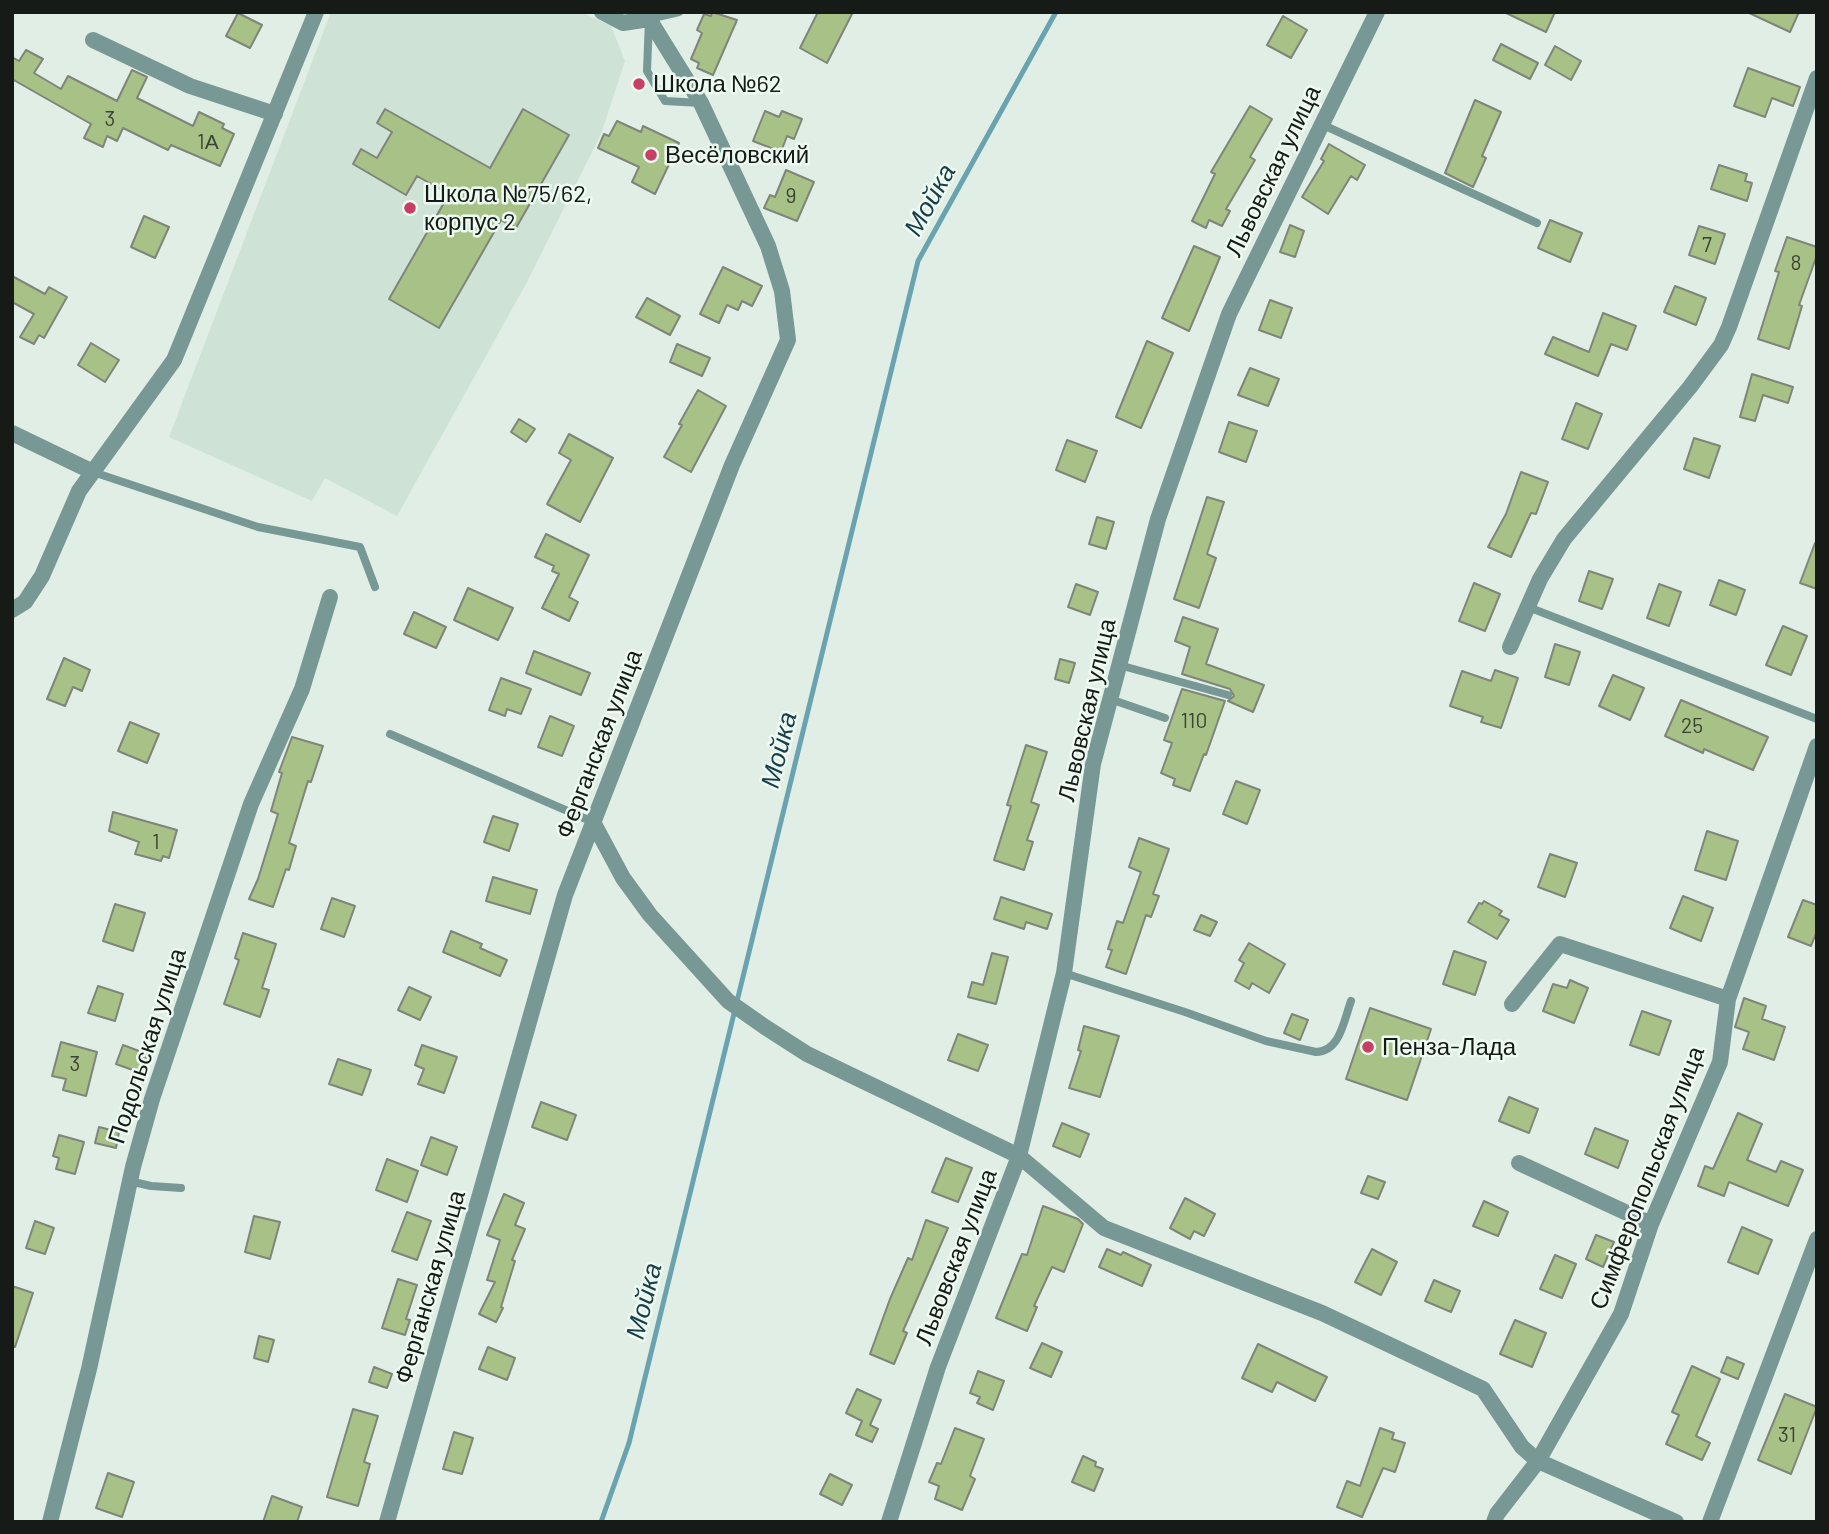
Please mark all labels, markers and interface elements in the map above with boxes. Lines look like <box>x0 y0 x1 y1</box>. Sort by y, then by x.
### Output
place label: Школа №62 <box>653 70 782 98</box>
marker: Школа №62 <box>631 76 647 92</box>
street label: Львовская улица <box>1219 81 1327 261</box>
house number: 3 <box>105 106 115 132</box>
house number: 1А <box>197 129 219 155</box>
place label: Весёловский <box>665 141 809 169</box>
marker: Весёловский <box>643 147 659 163</box>
water label: Мойка <box>898 159 962 241</box>
place label: Школа №75/62, корпус 2 <box>424 180 592 236</box>
house number: 9 <box>786 183 796 209</box>
marker: Школа №75/62, корпус 2 <box>402 200 418 216</box>
house number: 7 <box>1702 232 1712 258</box>
house number: 8 <box>1791 250 1801 276</box>
street label: Львовская улица <box>1052 616 1122 804</box>
street label: Ферганская улица <box>550 646 648 842</box>
house number: 110 <box>1181 708 1207 734</box>
water label: Мойка <box>755 709 803 791</box>
house number: 25 <box>1681 713 1703 739</box>
house number: 1 <box>152 829 160 855</box>
street label: Подольская улица <box>102 945 192 1147</box>
place label: Пенза-Лада <box>1382 1033 1516 1061</box>
marker: Пенза-Лада <box>1360 1039 1376 1055</box>
street label: Симферопольская улица <box>1583 1042 1711 1314</box>
house number: 3 <box>70 1051 80 1077</box>
street label: Львовская улица <box>909 1165 1003 1349</box>
street label: Ферганская улица <box>389 1187 471 1387</box>
water label: Мойка <box>620 1260 668 1342</box>
house number: 31 <box>1778 1422 1796 1448</box>

